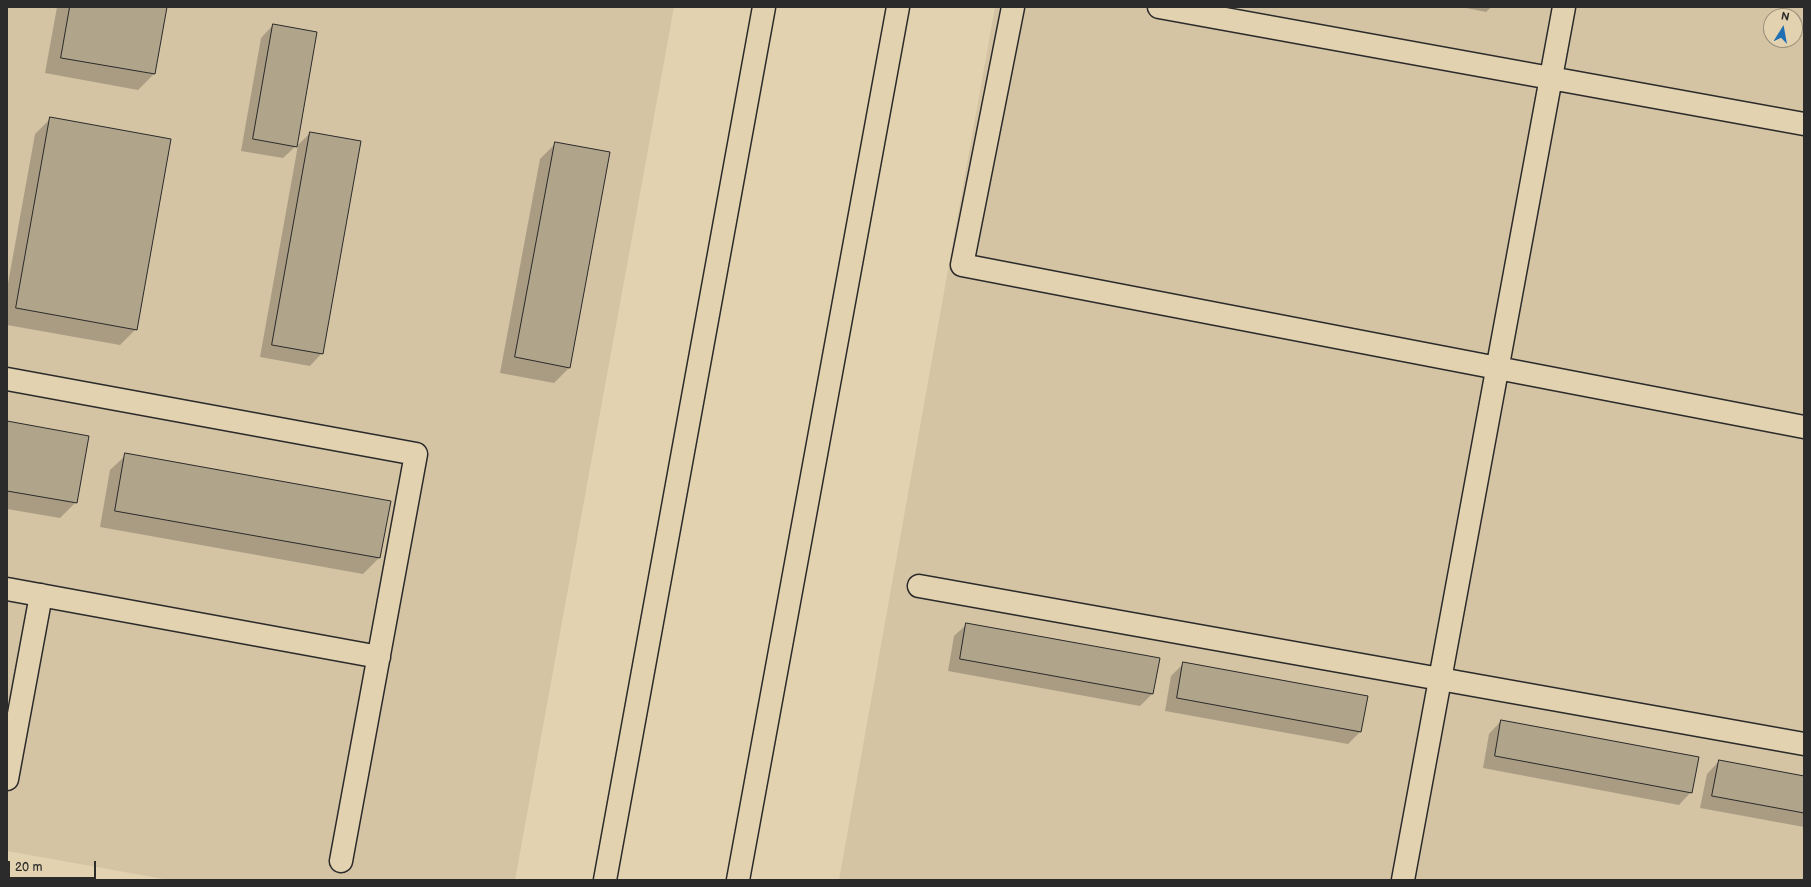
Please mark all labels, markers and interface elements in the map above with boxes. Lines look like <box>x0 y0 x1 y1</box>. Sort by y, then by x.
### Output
north arrow <box>1763 8 1803 48</box>
text: N <box>1780 10 1790 24</box>
scale bar <box>10 853 98 879</box>
text: 20 m <box>15 860 42 875</box>

